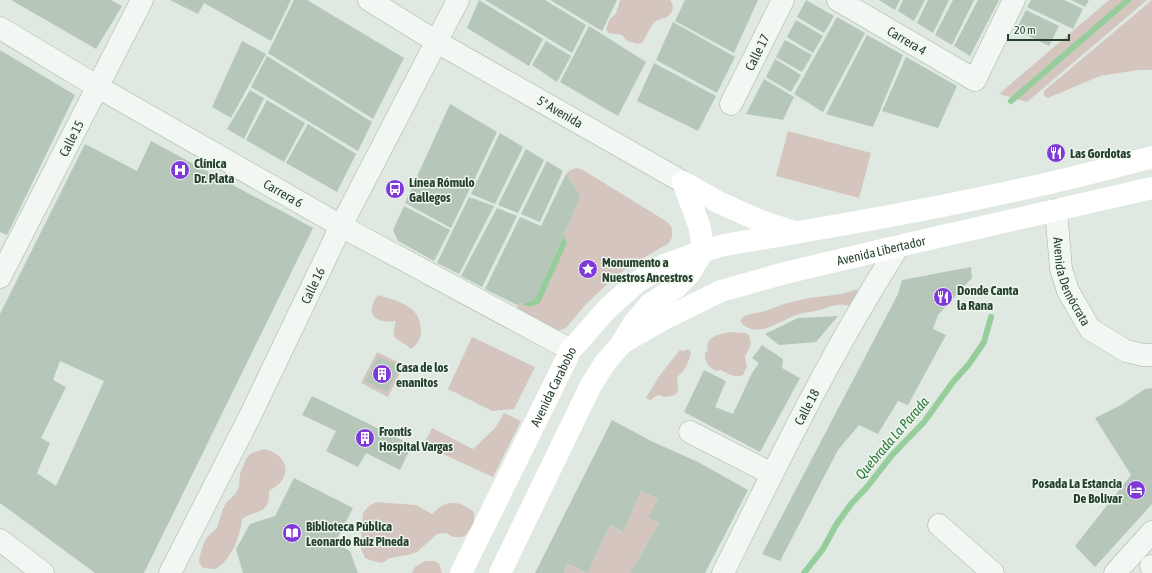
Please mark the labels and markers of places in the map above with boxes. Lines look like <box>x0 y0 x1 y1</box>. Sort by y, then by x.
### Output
restaurant icon: Las Gordotas <box>1045 142 1067 164</box>
place label: Las Gordotas <box>1070 146 1131 161</box>
place label: Clínica Dr. Plata <box>194 156 234 186</box>
hospital icon: Clínica Dr. Plata <box>169 159 191 181</box>
place label: Línea Rómulo Gallegos <box>409 175 475 205</box>
bus stop icon: Línea Rómulo Gallegos <box>384 178 406 200</box>
place label: Monumento a Nuestros Ancestros <box>602 255 693 285</box>
place icon: Monumento a Nuestros Ancestros <box>577 258 599 280</box>
place label: Donde Canta la Rana <box>957 283 1019 313</box>
restaurant icon: Donde Canta la Rana <box>932 286 954 308</box>
place label: Casa de los enanitos <box>396 360 449 390</box>
building icon: Casa de los enanitos <box>371 363 393 385</box>
place label: Frontis Hospital Vargas <box>379 424 453 454</box>
building icon: Frontis Hospital Vargas <box>354 427 376 449</box>
place label: Posada La Estancia De Bolivar <box>1032 476 1123 506</box>
hotel icon: Posada La Estancia De Bolivar <box>1125 479 1147 501</box>
place label: Biblioteca Pública Leonardo Ruiz Pineda <box>306 519 409 549</box>
library icon: Biblioteca Pública Leonardo Ruiz Pineda <box>281 522 303 544</box>

